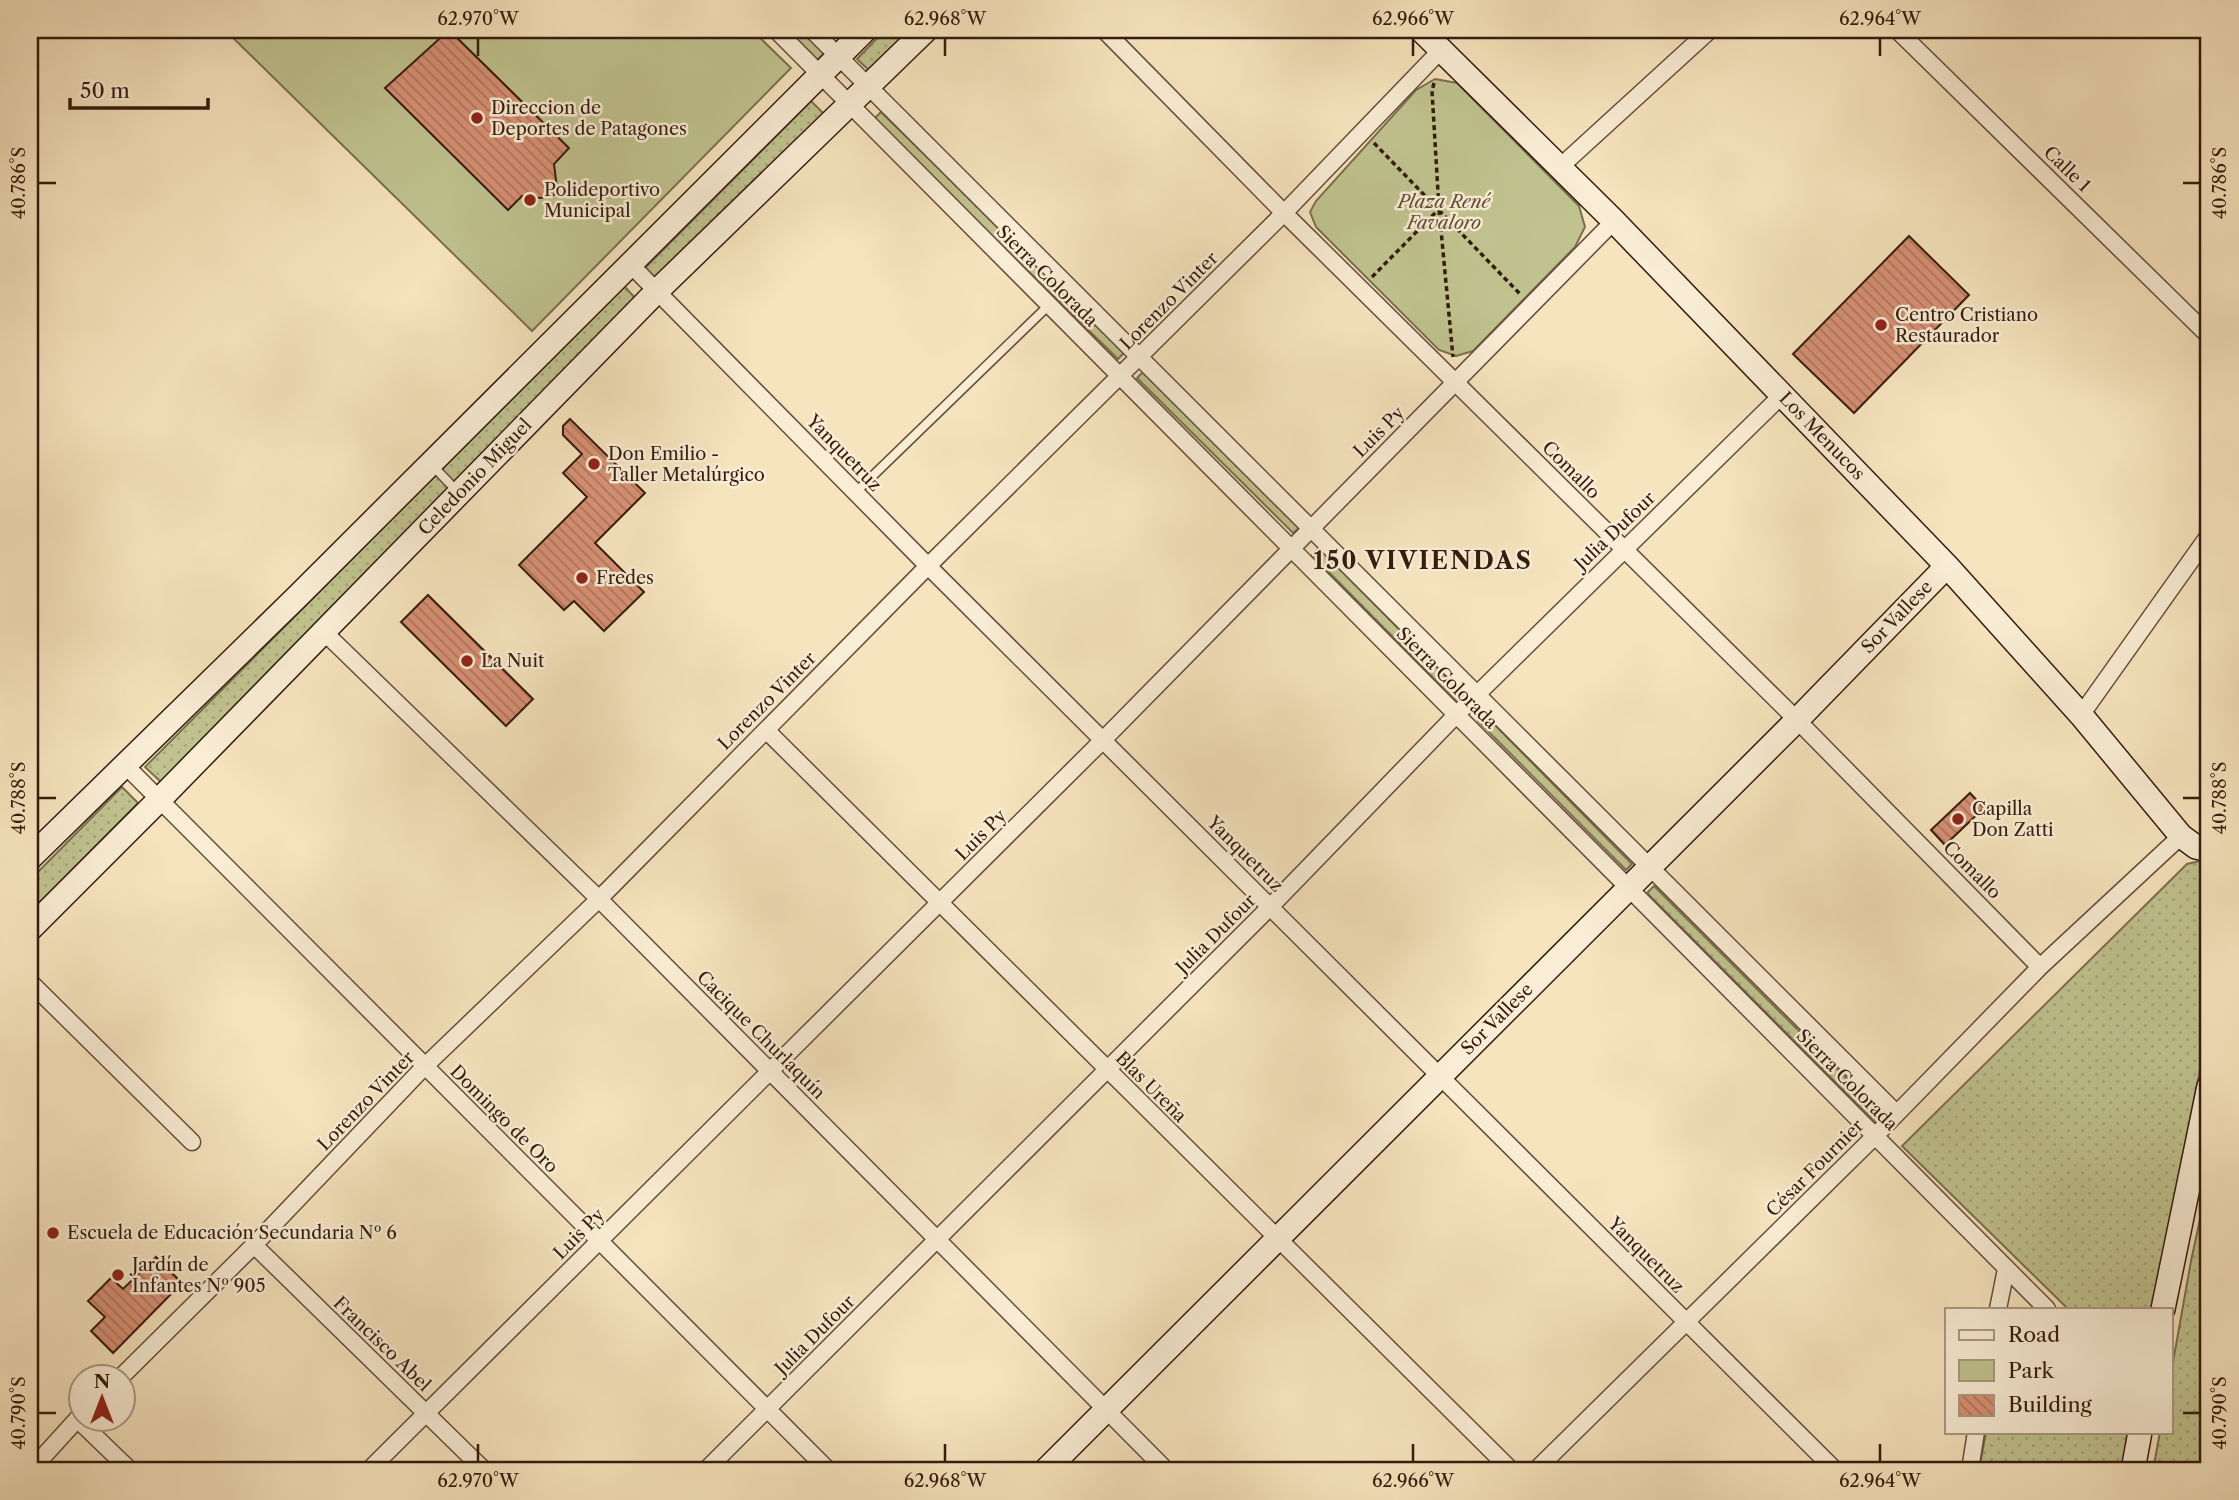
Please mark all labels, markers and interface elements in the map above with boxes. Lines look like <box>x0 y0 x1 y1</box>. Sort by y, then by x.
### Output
text: 62.970°W <box>437 8 520 30</box>
text: 62.968°W <box>904 8 988 30</box>
text: 62.966°W <box>1372 8 1455 30</box>
text: 62.964°W <box>1839 8 1922 30</box>
scale bar <box>70 66 208 110</box>
text: 50 m <box>80 78 130 103</box>
place label: Direccion de Deportes de Patagones <box>491 97 687 140</box>
marker: Direccion de Deportes de Patagones <box>469 110 485 126</box>
street label: Calle 1 <box>2039 141 2095 197</box>
text: 40.786°S <box>8 147 30 219</box>
text: 40.786°S <box>2209 147 2231 219</box>
place label: Polideportivo Municipal <box>544 179 660 222</box>
park label: Plaza René Favaloro <box>1396 191 1491 234</box>
marker: Polideportivo Municipal <box>522 192 538 208</box>
street label: Sierra Colorada <box>992 221 1103 332</box>
street label: Lorenzo Vinter <box>1115 247 1223 355</box>
place label: Centro Cristiano Restaurador <box>1895 304 2038 347</box>
marker: Centro Cristiano Restaurador <box>1873 317 1889 333</box>
street label: Los Menucos <box>1774 387 1870 485</box>
street label: Luis Py <box>1349 401 1410 462</box>
street label: Yanquetruz <box>801 409 886 496</box>
street label: Celedonio Miguel <box>414 414 536 540</box>
street label: Comallo <box>1537 436 1605 504</box>
place label: Don Emilio - Taller Metalúrgico <box>608 443 765 486</box>
marker: Don Emilio - Taller Metalúrgico <box>586 456 602 472</box>
street label: Julia Dufour <box>1568 487 1660 577</box>
district label: 150 VIVIENDAS <box>1313 546 1533 575</box>
place label: Fredes <box>596 567 654 589</box>
marker: Fredes <box>574 570 590 586</box>
street label: Sor Vallese <box>1857 576 1937 658</box>
street label: Sierra Colorada <box>1392 623 1503 734</box>
street label: Lorenzo Vinter <box>713 647 821 755</box>
place label: La Nuit <box>481 650 545 672</box>
marker: La Nuit <box>459 653 475 669</box>
text: 40.788°S <box>8 762 30 834</box>
text: 40.788°S <box>2209 762 2231 834</box>
place label: Capilla Don Zatti <box>1972 798 2054 841</box>
street label: Luis Py <box>951 804 1012 865</box>
street label: Yanquetruz <box>1202 811 1287 896</box>
marker: Capilla Don Zatti <box>1950 811 1966 827</box>
street label: Comallo <box>1938 836 2006 904</box>
street label: Julia Dufour <box>1169 889 1261 981</box>
street label: Cacique Churlaquín <box>692 966 830 1104</box>
street label: Sor Vallese <box>1456 978 1538 1060</box>
street label: Sierra Colorada <box>1792 1025 1903 1136</box>
street label: Lorenzo Vinter <box>313 1046 419 1155</box>
street label: Blas Ureña <box>1111 1047 1191 1127</box>
street label: Domingo de Oro <box>445 1060 563 1178</box>
street label: César Fournier <box>1762 1115 1868 1221</box>
street label: Luis Py <box>549 1203 610 1264</box>
street label: Yanquetruz <box>1603 1212 1688 1297</box>
place label: Escuela de Educación Secundaria Nº 6 <box>67 1222 397 1244</box>
marker: Escuela de Educación Secundaria Nº 6 <box>45 1225 61 1241</box>
place label: Jardín de Infantes Nº 905 <box>129 1254 266 1297</box>
marker: Jardín de Infantes Nº 905 <box>110 1267 126 1283</box>
street label: Julia Dufour <box>768 1290 860 1382</box>
street label: Francisco Abel <box>329 1292 435 1396</box>
legend <box>1945 1308 2172 1434</box>
text: Road <box>2008 1322 2060 1347</box>
text: Park <box>2008 1358 2054 1383</box>
north arrow <box>66 1364 136 1434</box>
text: N <box>94 1370 110 1393</box>
text: 40.790°S <box>8 1376 30 1450</box>
text: 40.790°S <box>2209 1376 2231 1450</box>
text: Building <box>2008 1392 2093 1417</box>
text: 62.970°W <box>437 1470 520 1492</box>
text: 62.968°W <box>904 1470 988 1492</box>
text: 62.966°W <box>1372 1470 1455 1492</box>
text: 62.964°W <box>1839 1470 1922 1492</box>

